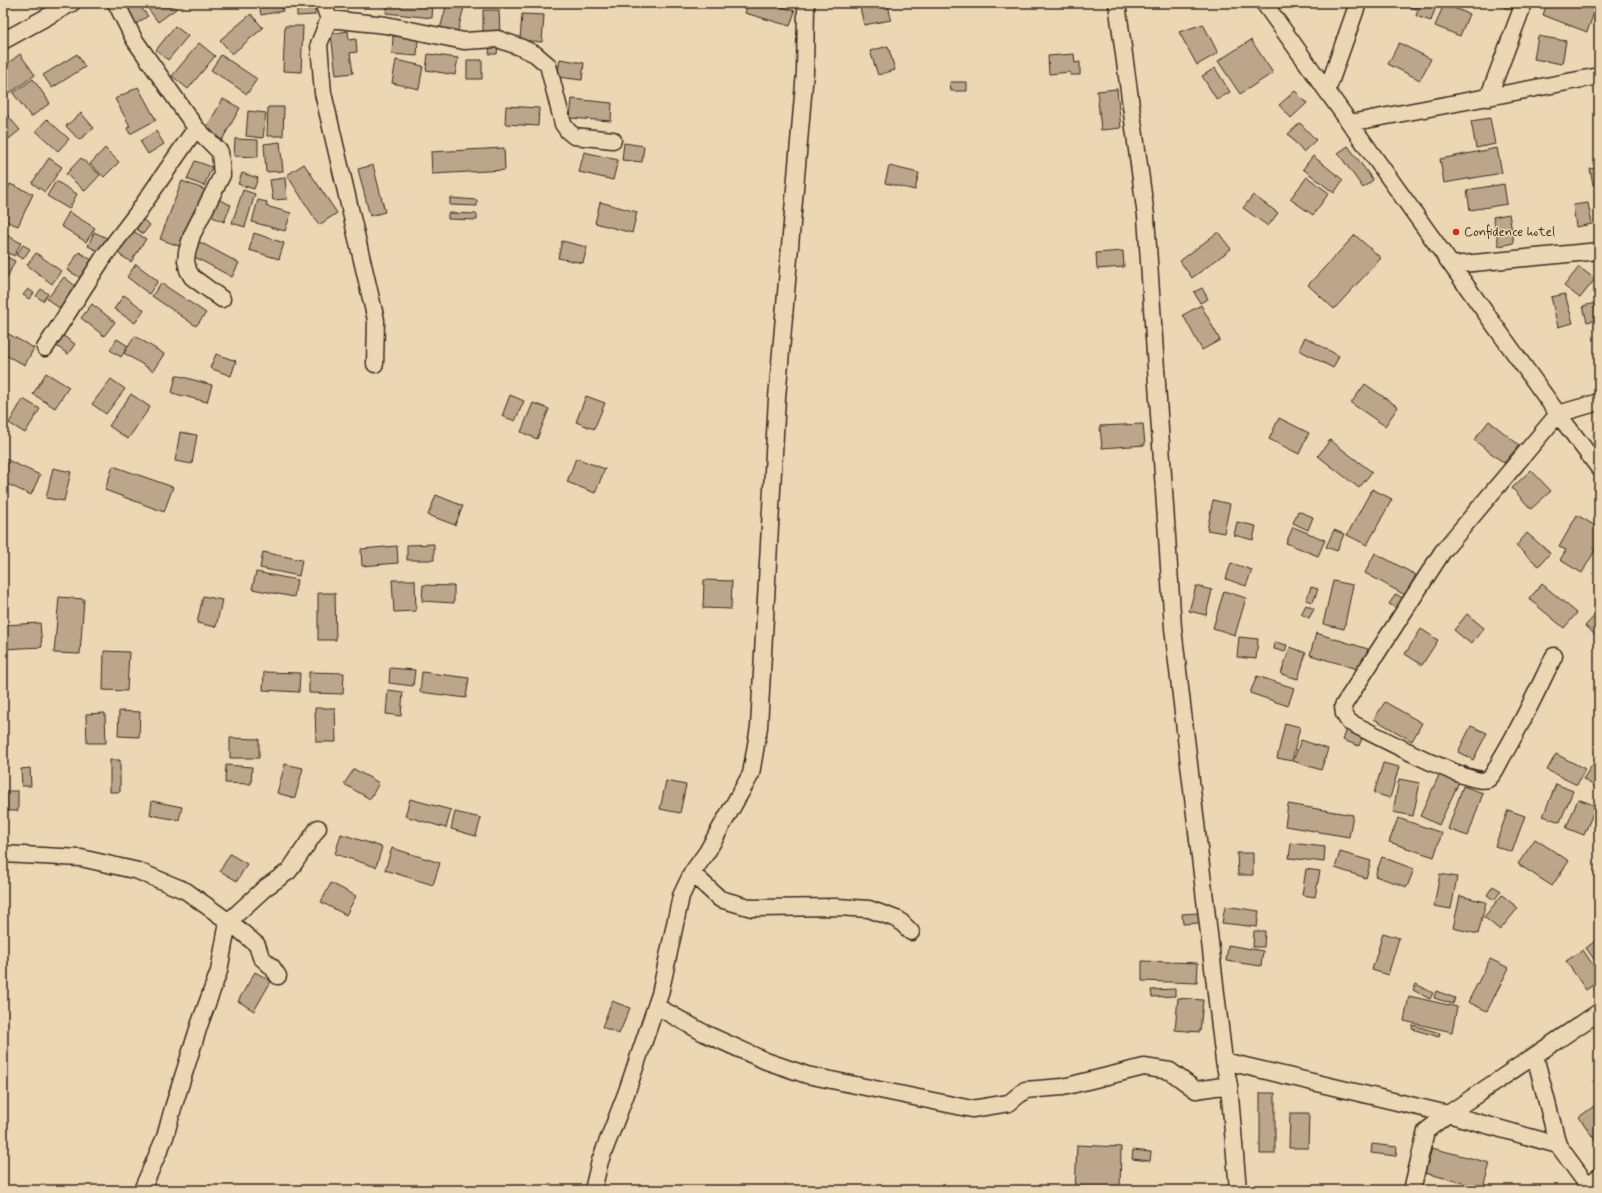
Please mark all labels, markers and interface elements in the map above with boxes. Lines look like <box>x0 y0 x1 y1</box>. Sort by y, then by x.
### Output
place label: Confidence hotel <box>1464 224 1555 241</box>
marker: Confidence hotel <box>1451 227 1461 237</box>

